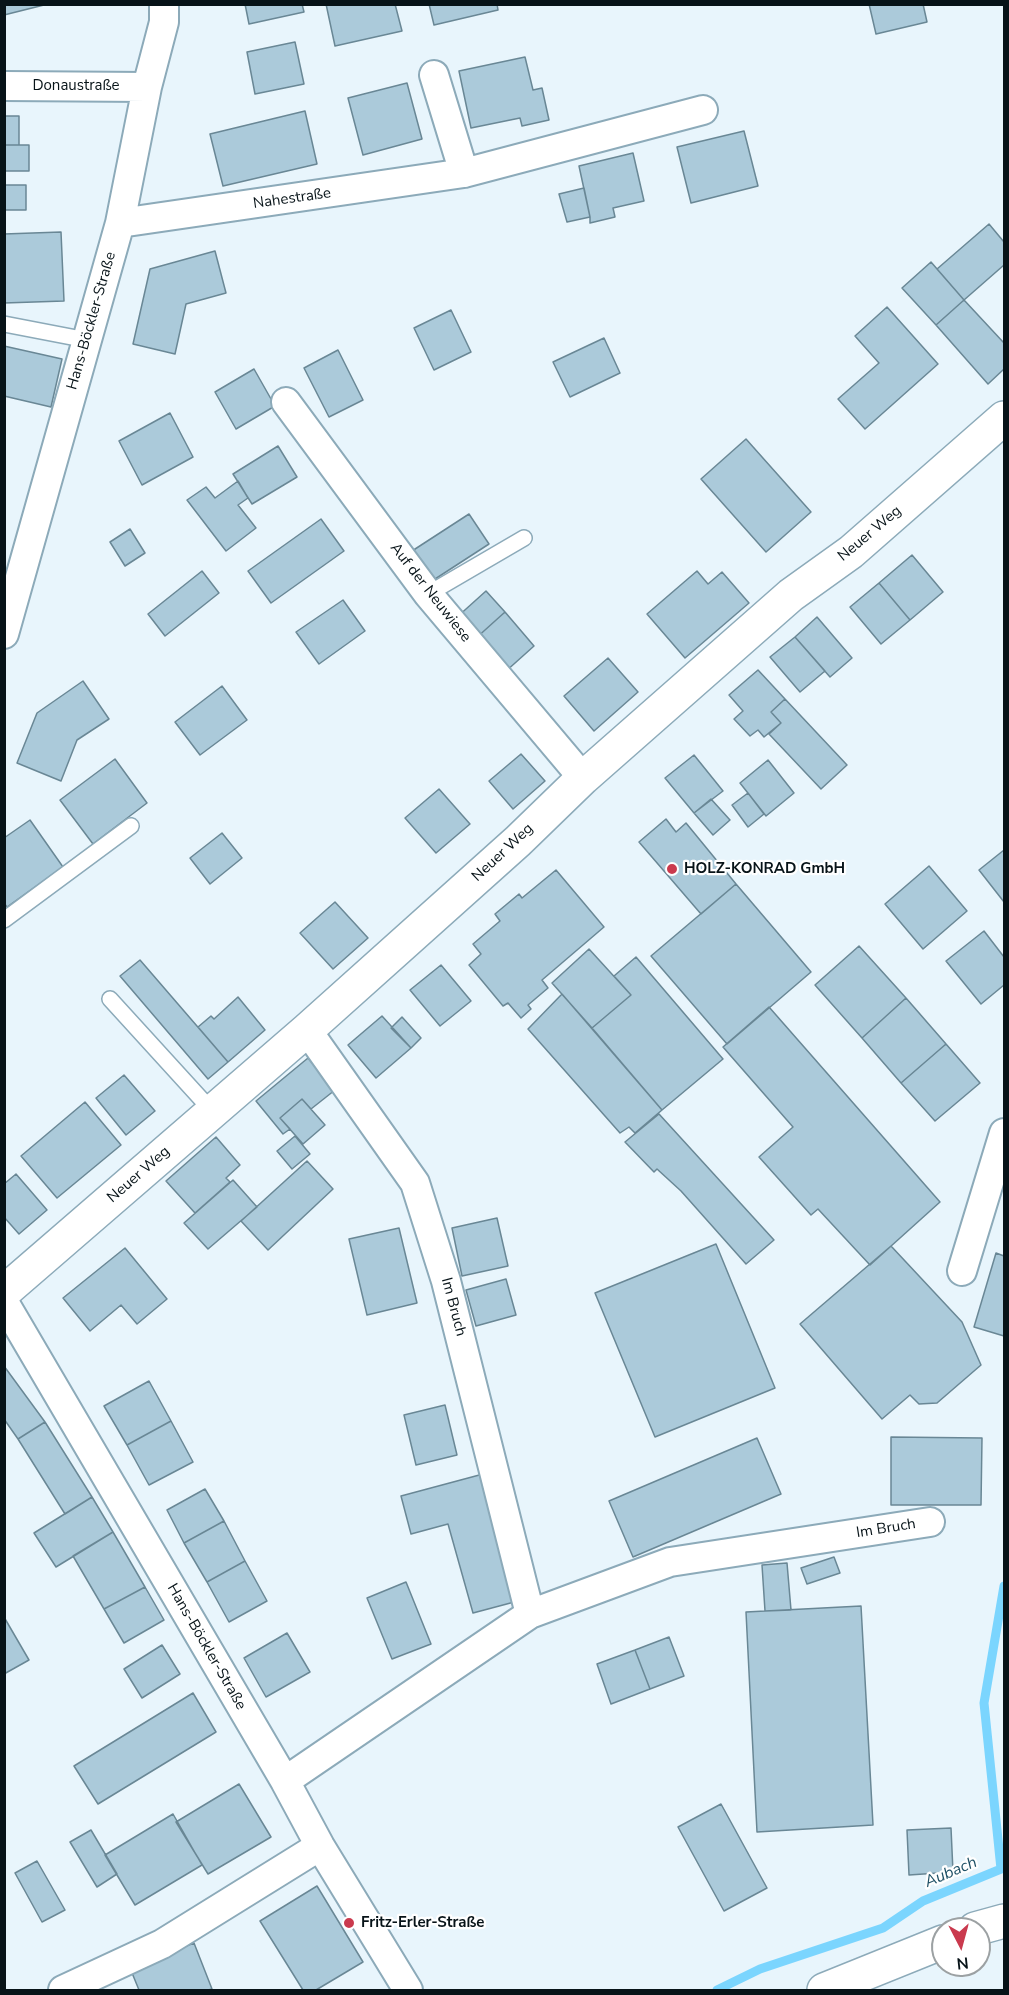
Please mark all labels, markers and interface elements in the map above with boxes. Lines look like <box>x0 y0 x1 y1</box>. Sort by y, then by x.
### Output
street label: Donaustraße <box>32 77 120 95</box>
street label: Nahestraße <box>252 185 332 213</box>
street label: Hans-Böckler-Straße <box>64 250 120 392</box>
street label: Neuer Weg <box>835 502 905 566</box>
street label: Auf der Neuwiese <box>386 540 474 646</box>
street label: Neuer Weg <box>469 820 537 886</box>
place label: HOLZ-KONRAD GmbH <box>684 860 845 878</box>
marker: HOLZ-KONRAD GmbH <box>665 862 679 876</box>
street label: Neuer Weg <box>104 1143 174 1207</box>
street label: Im Bruch <box>437 1276 469 1338</box>
street label: Im Bruch <box>855 1515 917 1543</box>
street label: Hans-Böckler-Straße <box>163 1581 249 1713</box>
water label: Aubach <box>922 1853 980 1893</box>
place label: Fritz-Erler-Straße <box>361 1914 484 1932</box>
marker: Fritz-Erler-Straße <box>342 1916 356 1930</box>
north arrow <box>931 1917 991 1977</box>
text: N <box>956 1951 970 1974</box>

